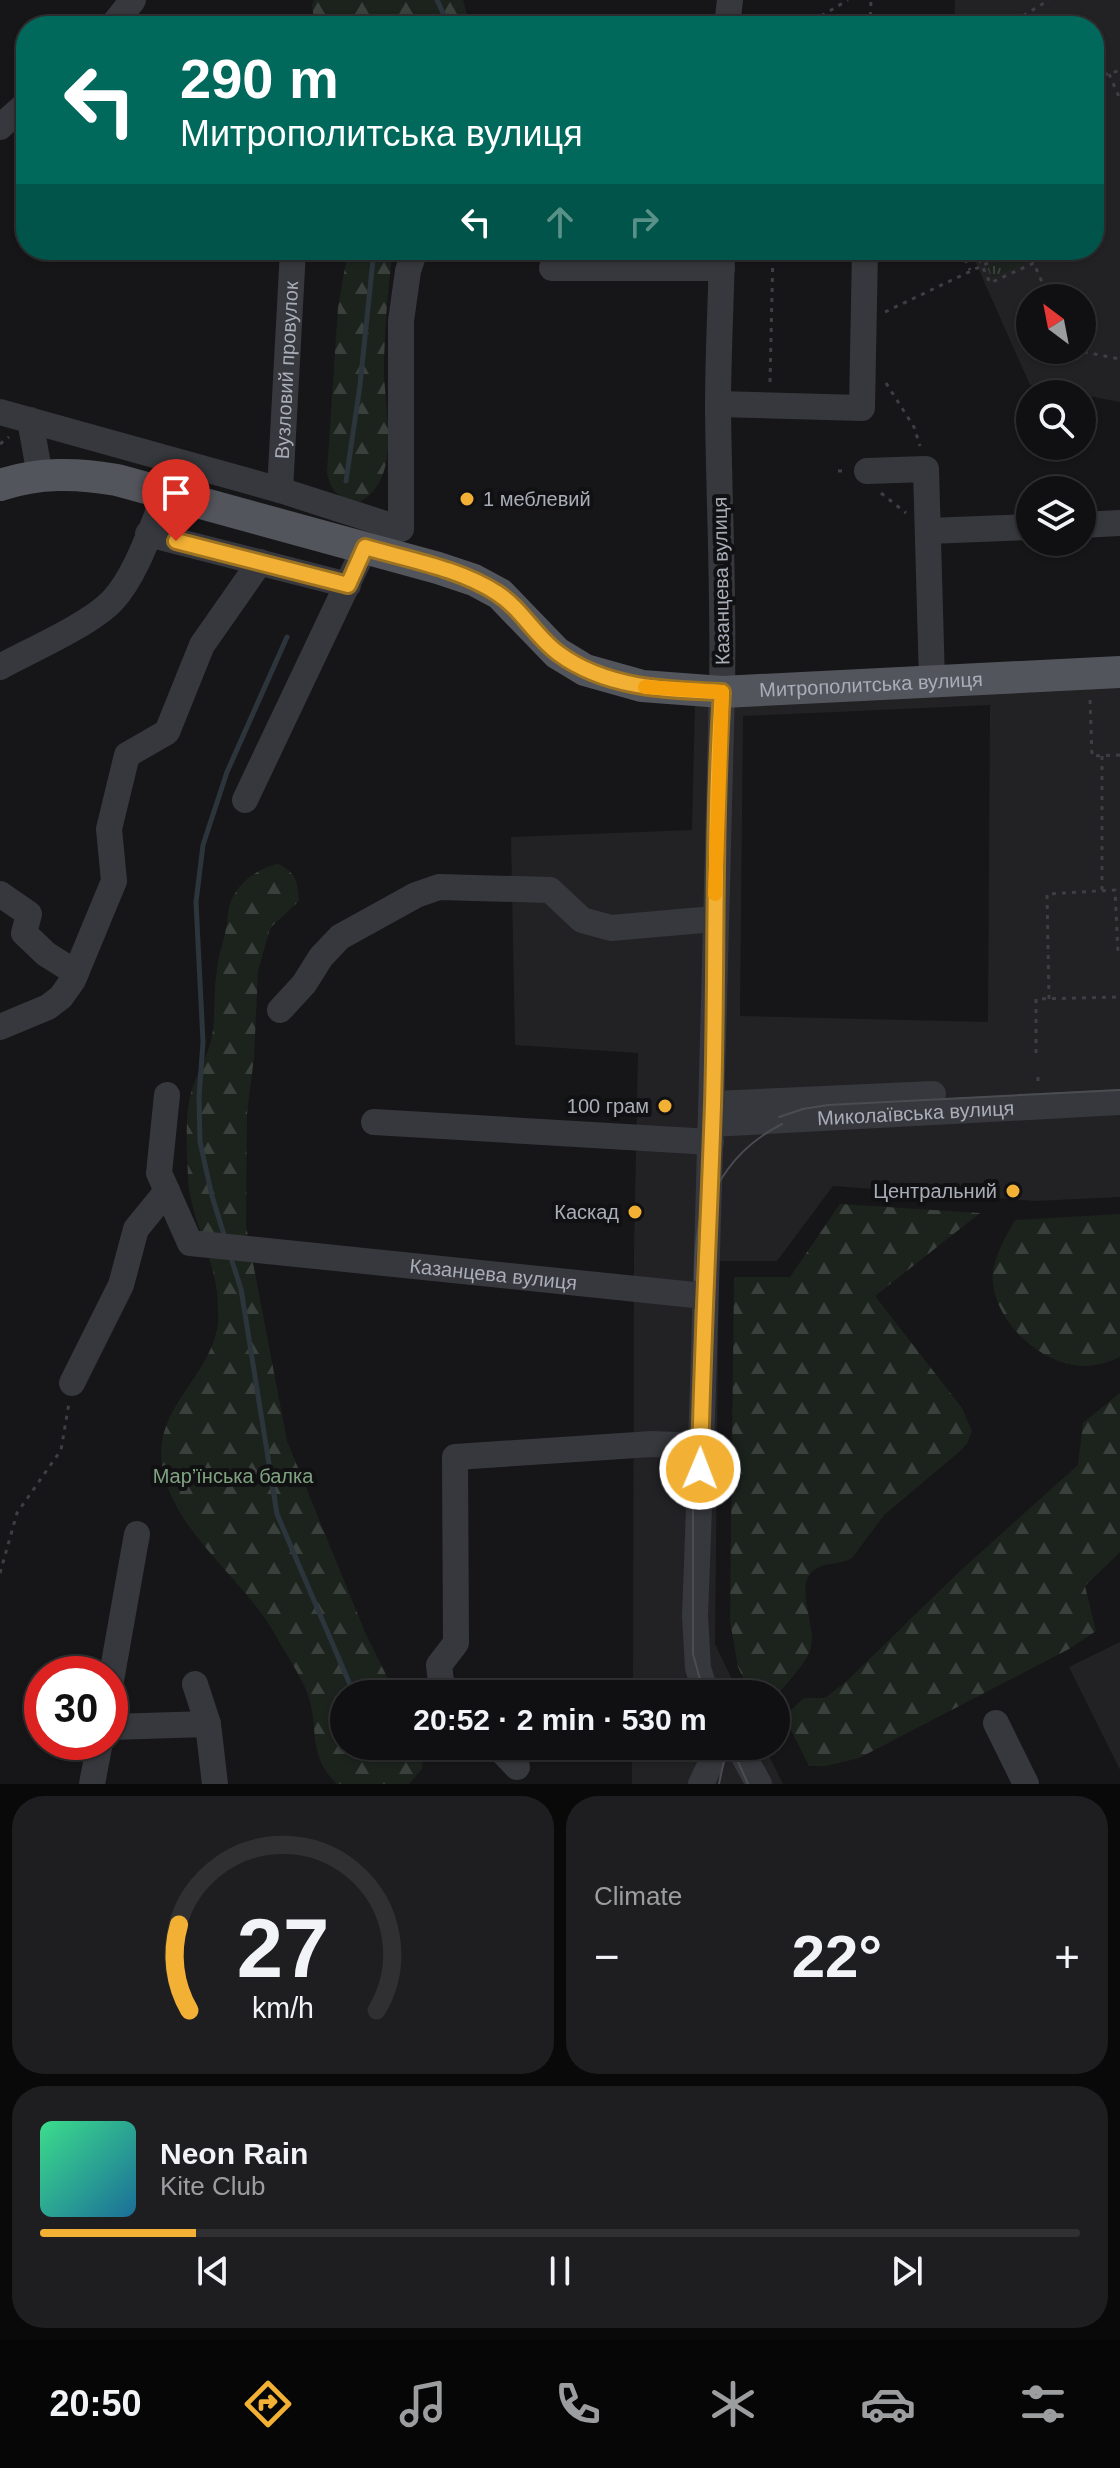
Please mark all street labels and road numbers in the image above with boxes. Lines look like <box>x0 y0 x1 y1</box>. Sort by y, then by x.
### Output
street label: Вузловий провулок <box>271 280 302 460</box>
street label: Казанцева вулиця <box>709 497 733 665</box>
street label: Митрополитська вулиця <box>759 668 983 701</box>
street label: Миколаївська вулиця <box>817 1097 1015 1129</box>
street label: Казанцева вулиця <box>409 1255 578 1294</box>

